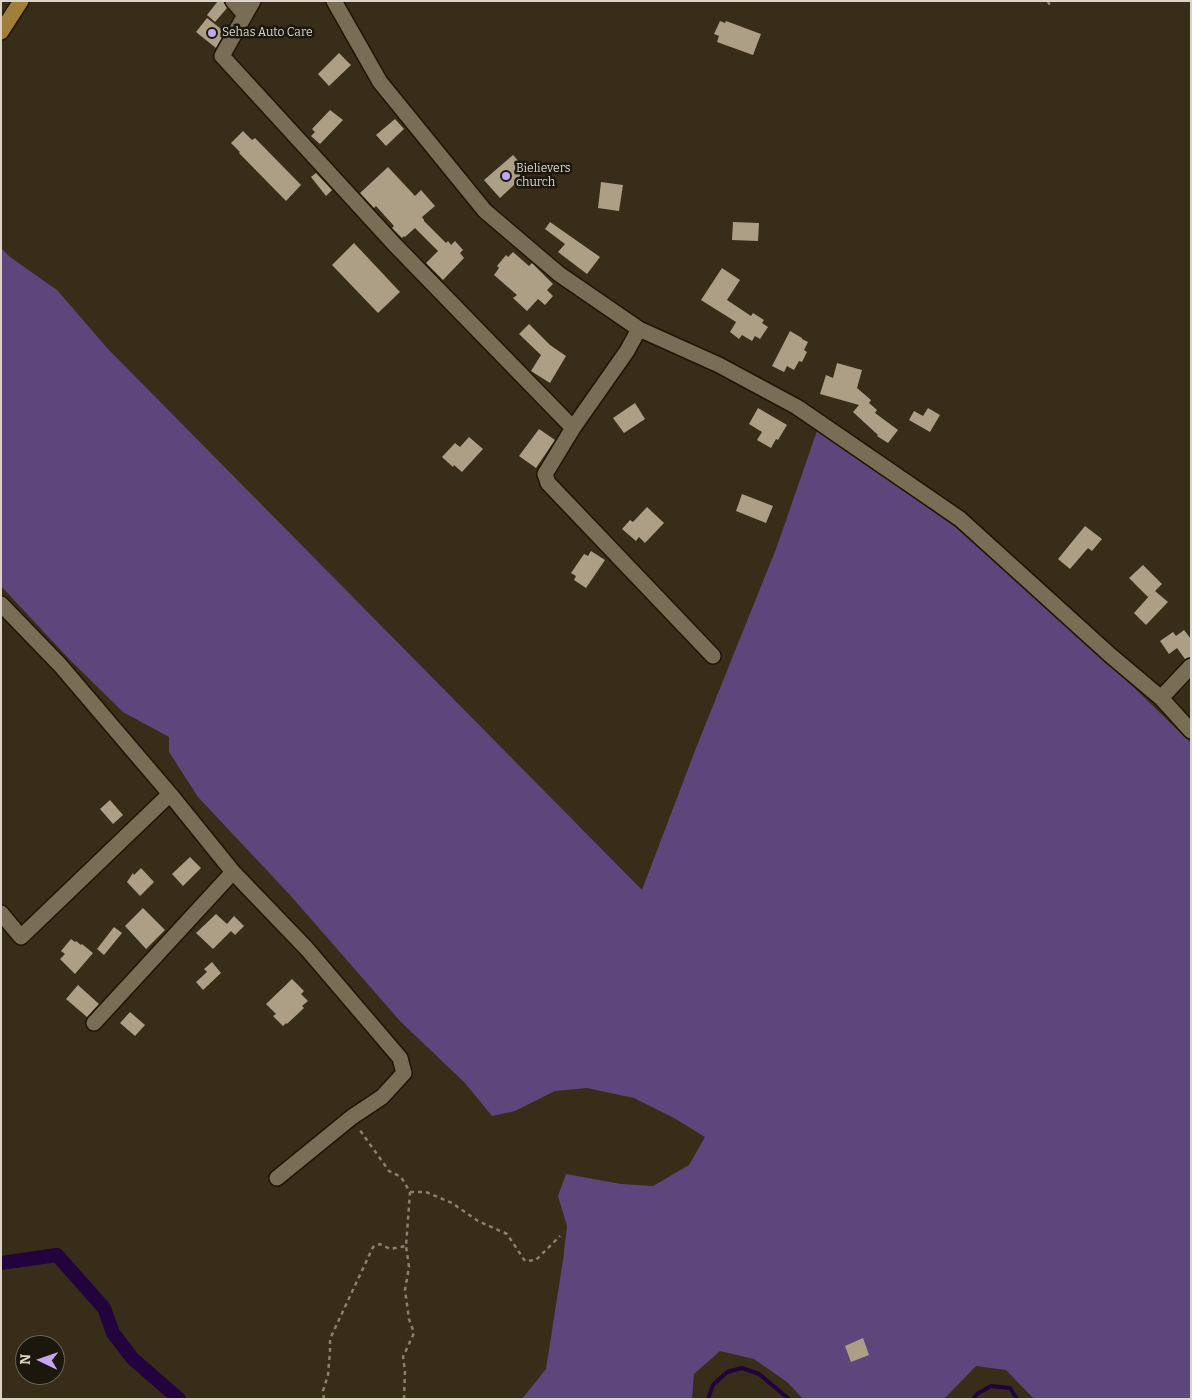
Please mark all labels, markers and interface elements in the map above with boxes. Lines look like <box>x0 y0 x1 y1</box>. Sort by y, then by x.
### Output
place label: Sehas Auto Care <box>222 26 312 40</box>
marker: Sehas Auto Care <box>206 27 218 39</box>
place label: Bielievers church <box>516 162 571 190</box>
marker: Bielievers church <box>500 170 512 182</box>
north arrow <box>15 1335 65 1385</box>
text: N <box>17 1353 34 1365</box>

